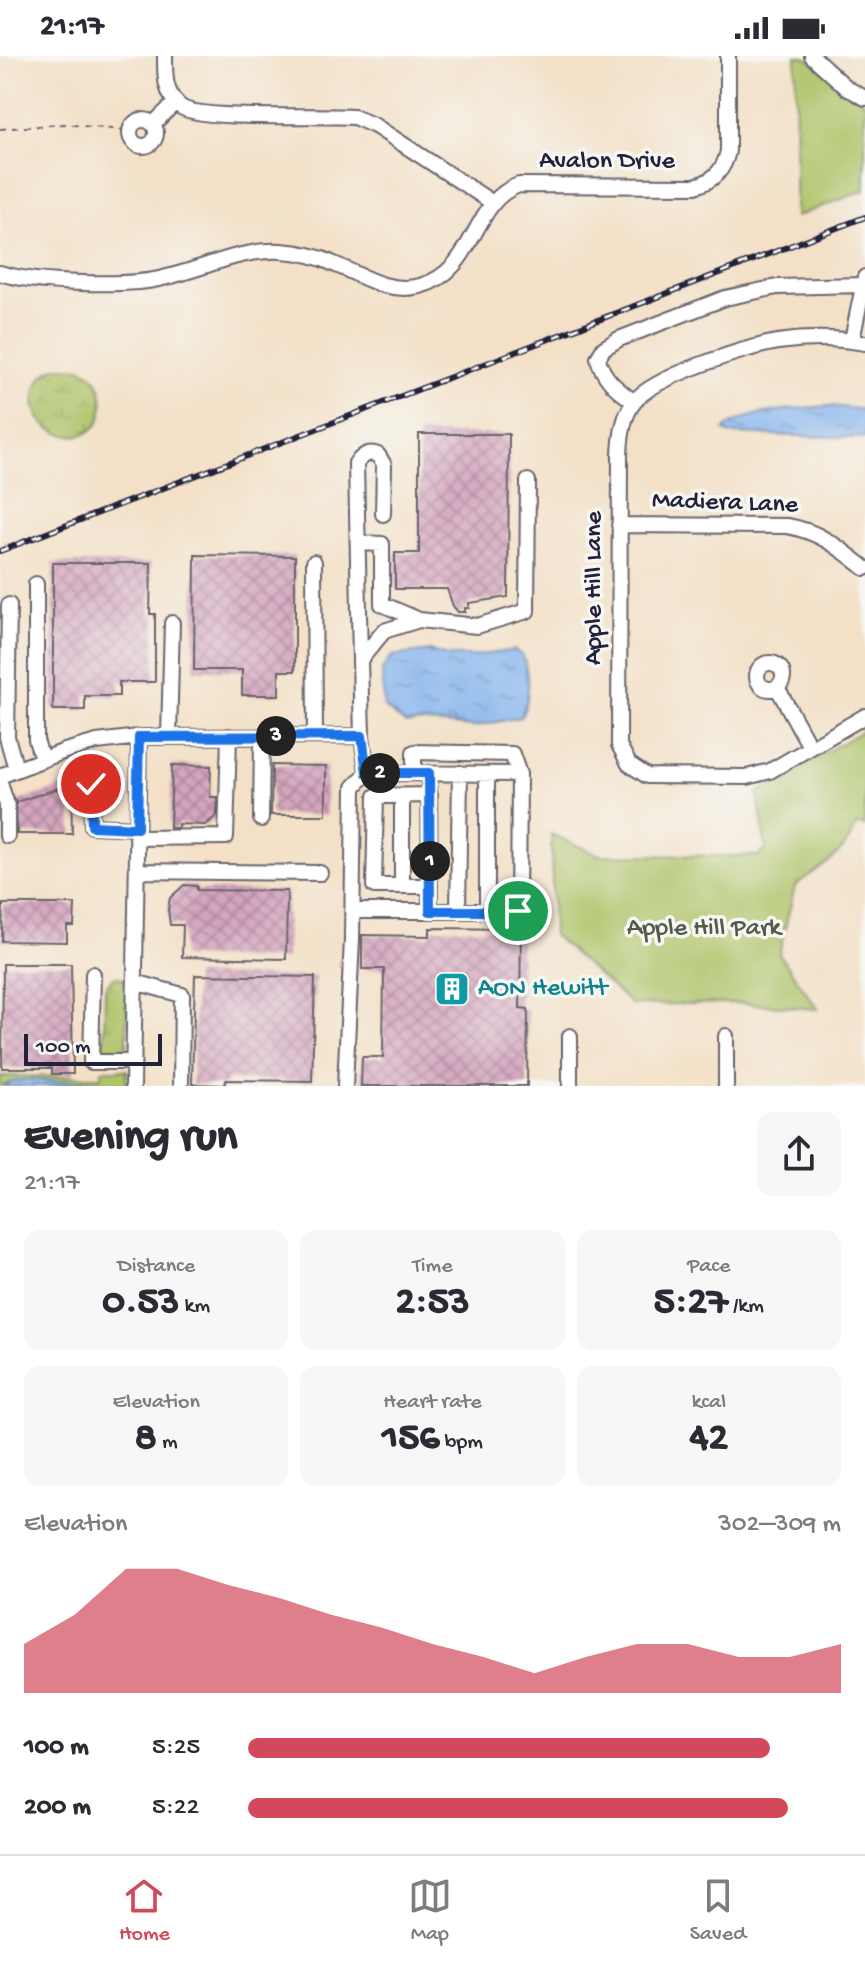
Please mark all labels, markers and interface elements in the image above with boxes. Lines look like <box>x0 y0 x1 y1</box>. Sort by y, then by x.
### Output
text: 21:17 <box>40 11 104 46</box>
street label: Avalon Drive <box>539 147 675 178</box>
street label: Madiera Lane <box>651 486 799 522</box>
street label: Apple Hill Lane <box>580 510 611 665</box>
pin: 3 <box>256 716 296 756</box>
text: 3 <box>270 723 282 749</box>
pin <box>57 750 125 818</box>
pin: 2 <box>360 753 400 793</box>
text: 2 <box>375 760 385 786</box>
icon: check <box>69 762 113 806</box>
pin: 1 <box>410 841 450 881</box>
text: 1 <box>426 848 434 874</box>
pin <box>484 877 552 945</box>
icon: arrive <box>496 889 540 933</box>
park label: Apple Hill Park <box>627 914 783 945</box>
building icon: AON Hewitt <box>433 970 471 1008</box>
place label: AON Hewitt <box>478 974 610 1005</box>
scale bar <box>24 1030 162 1066</box>
text: 100 m <box>36 1035 91 1061</box>
button: share <box>757 1112 841 1196</box>
text: Evening run <box>24 1113 237 1165</box>
text: 21:17 <box>24 1169 79 1200</box>
text: Distance <box>117 1254 195 1280</box>
text: Time <box>412 1254 453 1280</box>
text: Pace <box>687 1254 730 1280</box>
text: 0.53 <box>102 1280 179 1327</box>
text: 2:53 <box>396 1280 469 1327</box>
text: 5:27 <box>654 1280 728 1327</box>
text: km <box>179 1294 210 1320</box>
text: /km <box>728 1294 764 1320</box>
text: Elevation <box>112 1390 200 1416</box>
text: Heart rate <box>383 1390 482 1416</box>
text: kcal <box>692 1390 726 1416</box>
text: 8 <box>135 1416 157 1463</box>
text: 156 <box>382 1416 440 1463</box>
text: 42 <box>690 1416 728 1463</box>
text: m <box>157 1430 178 1456</box>
text: bpm <box>440 1430 483 1456</box>
text: Elevation <box>24 1510 127 1541</box>
text: 302–309 m <box>718 1510 841 1541</box>
text: 100 m <box>24 1733 89 1764</box>
text: 5:25 <box>152 1733 200 1764</box>
text: 200 m <box>24 1793 91 1824</box>
text: 5:22 <box>152 1793 199 1824</box>
tab: Home <box>119 1874 170 1948</box>
tab: Map <box>408 1874 452 1948</box>
tab: Saved <box>690 1874 746 1948</box>

